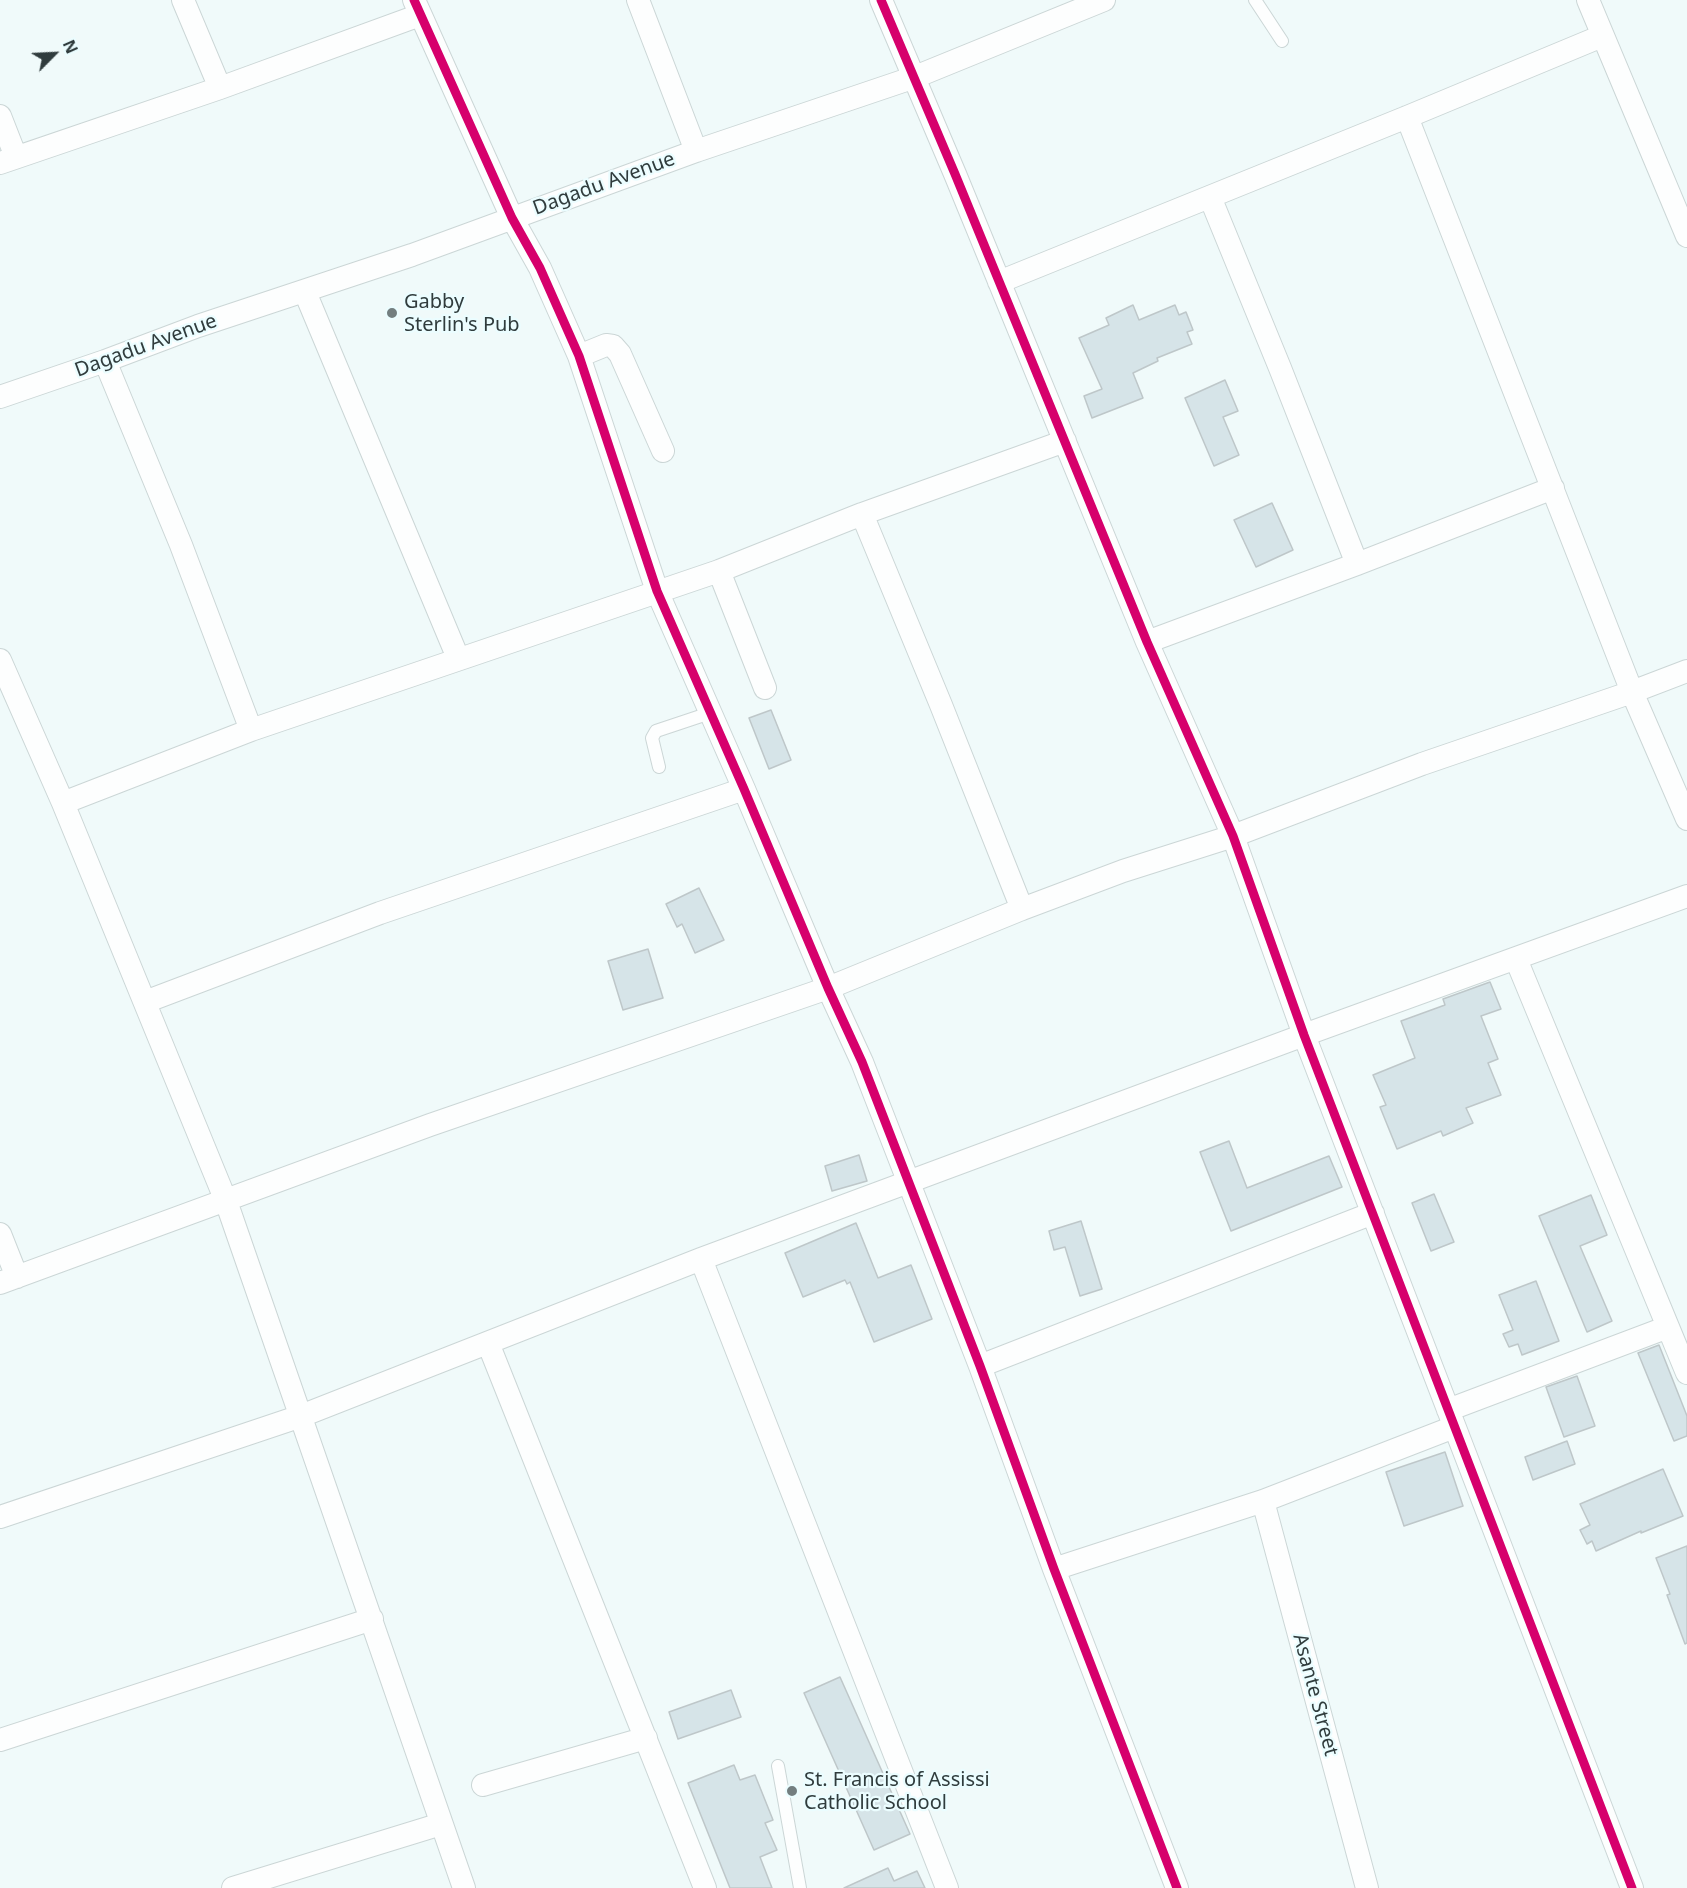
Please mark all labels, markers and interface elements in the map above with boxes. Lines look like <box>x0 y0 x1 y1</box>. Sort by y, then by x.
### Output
north arrow <box>24 24 84 84</box>
text: N <box>58 36 83 57</box>
street label: Dagadu Avenue <box>530 147 678 221</box>
place label: Gabby Sterlin's Pub <box>404 290 520 337</box>
marker: Gabby Sterlin's Pub <box>385 306 399 320</box>
street label: Dagadu Avenue <box>72 309 220 383</box>
street label: Asante Street <box>1287 1631 1343 1759</box>
place label: St. Francis of Assissi Catholic School <box>804 1768 990 1815</box>
marker: St. Francis of Assissi Catholic School <box>785 1784 799 1798</box>

